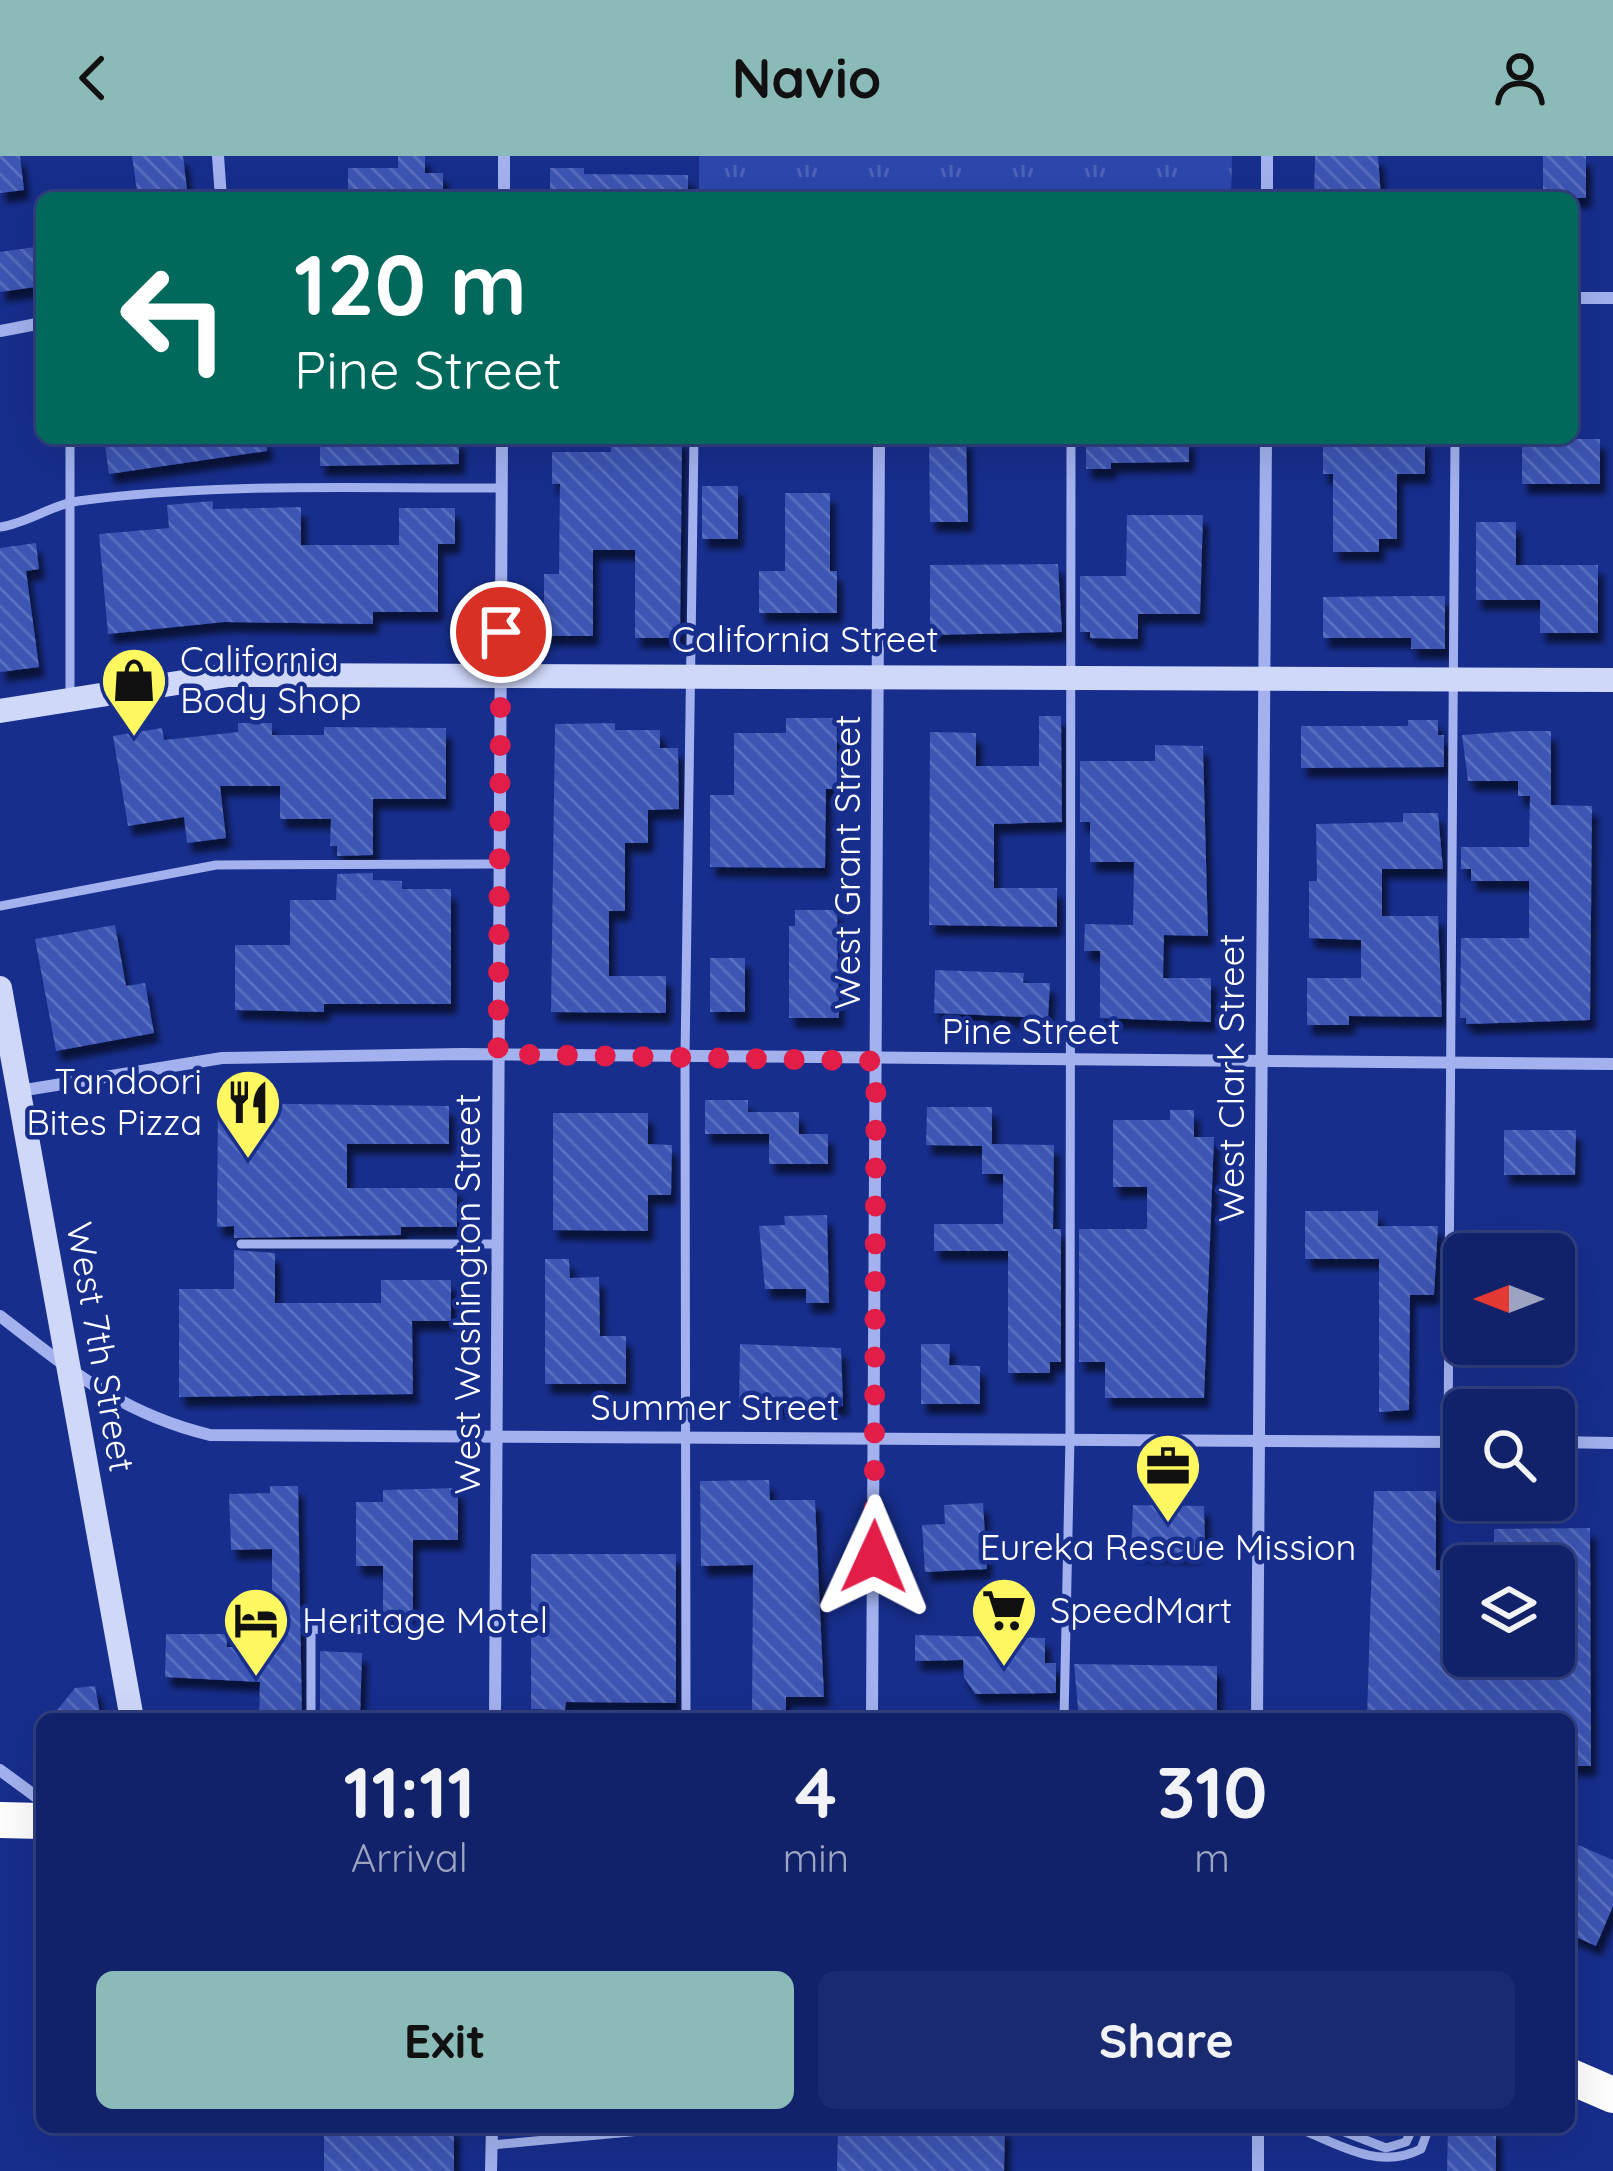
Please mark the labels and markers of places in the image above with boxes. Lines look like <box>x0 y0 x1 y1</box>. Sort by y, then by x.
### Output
pin <box>450 581 552 683</box>
place label: California Body Shop <box>180 636 361 722</box>
shop icon: California Body Shop <box>99 645 169 739</box>
place label: Tandoori Bites Pizza <box>26 1058 202 1144</box>
restaurant icon: Tandoori Bites Pizza <box>213 1067 283 1161</box>
office icon: Eureka Rescue Mission <box>1133 1431 1203 1525</box>
place label: Eureka Rescue Mission <box>980 1524 1356 1569</box>
supermarket icon: SpeedMart <box>969 1575 1039 1669</box>
hotel icon: Heritage Motel <box>221 1585 291 1679</box>
place label: SpeedMart <box>1050 1587 1232 1632</box>
place label: Heritage Motel <box>302 1597 548 1642</box>

